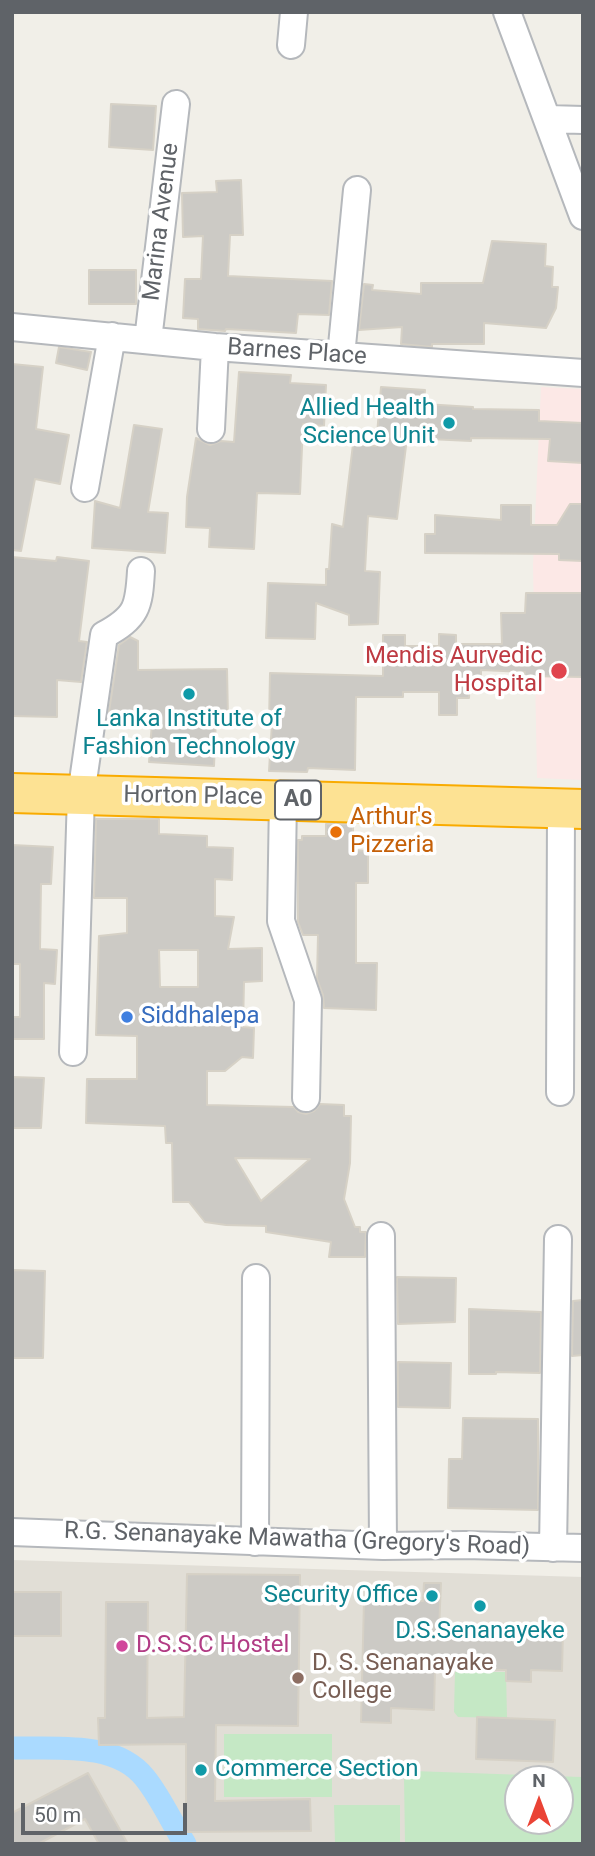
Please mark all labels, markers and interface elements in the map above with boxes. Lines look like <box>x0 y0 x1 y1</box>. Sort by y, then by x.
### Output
street label: Marina Avenue <box>138 141 186 303</box>
street label: Barnes Place <box>226 334 368 372</box>
place label: Allied Health Science Unit <box>300 395 435 451</box>
marker: Allied Health Science Unit <box>441 415 457 431</box>
place label: Mendis Aurvedic Hospital <box>365 643 543 699</box>
marker: Mendis Aurvedic Hospital <box>549 661 569 681</box>
marker: Lanka Institute of Fashion Technology <box>181 686 197 702</box>
place label: Lanka Institute of Fashion Technology <box>82 706 296 762</box>
road number: A0 <box>275 780 321 820</box>
street label: Horton Place <box>123 781 263 813</box>
place label: Arthur's Pizzeria <box>350 804 434 860</box>
marker: Arthur's Pizzeria <box>328 824 344 840</box>
place label: Siddhalepa <box>141 1003 260 1031</box>
marker: Siddhalepa <box>119 1009 135 1025</box>
street label: R.G. Senanayake Mawatha (Gregory's Road) <box>63 1517 531 1563</box>
place label: Security Office <box>264 1582 418 1610</box>
marker: Security Office <box>424 1588 440 1604</box>
marker: D.S.Senanayeke <box>472 1598 488 1614</box>
place label: D.S.Senanayeke <box>395 1618 565 1646</box>
place label: D.S.S.C Hostel <box>136 1632 289 1660</box>
marker: D.S.S.C Hostel <box>114 1638 130 1654</box>
place label: D. S. Senanayake College <box>312 1650 494 1706</box>
marker: D. S. Senanayake College <box>290 1670 306 1686</box>
place label: Commerce Section <box>215 1756 418 1784</box>
marker: Commerce Section <box>193 1762 209 1778</box>
north arrow <box>504 1765 574 1835</box>
text: N <box>532 1769 546 1792</box>
scale bar <box>24 1790 191 1834</box>
text: 50 m <box>34 1803 81 1827</box>

